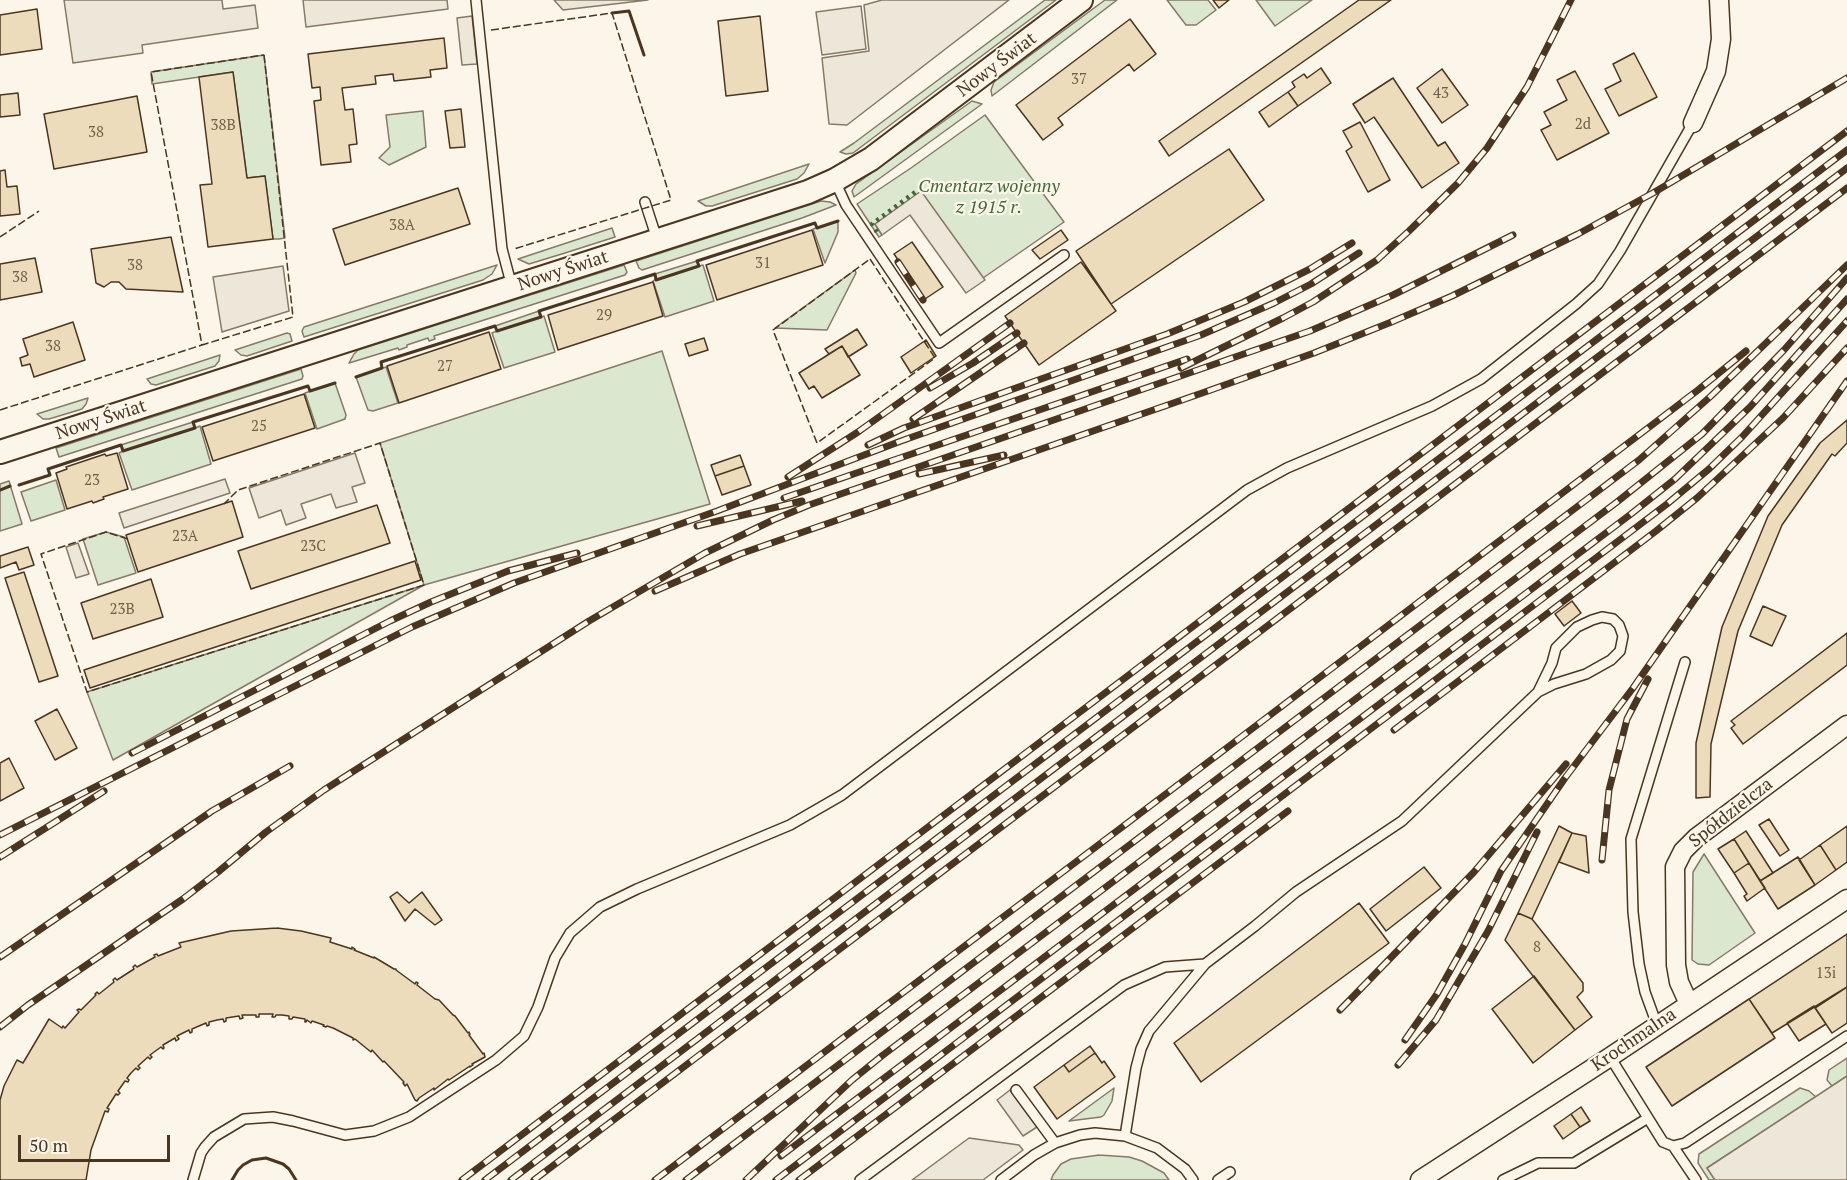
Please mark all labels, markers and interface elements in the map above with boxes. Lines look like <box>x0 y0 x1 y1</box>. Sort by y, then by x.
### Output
street label: Nowy Świat <box>953 28 1041 102</box>
house number: 37 <box>1071 71 1087 89</box>
house number: 43 <box>1433 85 1449 103</box>
house number: 2d <box>1575 116 1591 134</box>
house number: 38B <box>210 117 236 135</box>
house number: 38 <box>88 124 104 142</box>
park label: Cmentarz wojenny z 1915 r. <box>918 176 1060 219</box>
house number: 38A <box>389 217 415 235</box>
street label: Nowy Świat <box>515 246 611 296</box>
house number: 31 <box>755 255 771 273</box>
house number: 38 <box>127 257 143 275</box>
house number: 38 <box>12 269 28 287</box>
house number: 29 <box>596 307 612 325</box>
house number: 38 <box>45 338 61 356</box>
house number: 27 <box>437 358 453 376</box>
street label: Nowy Świat <box>53 395 149 445</box>
house number: 25 <box>251 418 267 436</box>
house number: 23 <box>84 472 100 490</box>
house number: 23A <box>172 528 198 546</box>
house number: 23C <box>300 538 326 556</box>
house number: 23B <box>109 601 135 619</box>
street label: Spółdzielcza <box>1685 774 1777 852</box>
house number: 8 <box>1533 939 1541 957</box>
house number: 13i <box>1816 965 1836 983</box>
street label: Krochmalna <box>1588 1004 1680 1076</box>
scale bar <box>21 1123 172 1161</box>
text: 50 m <box>29 1133 68 1157</box>

